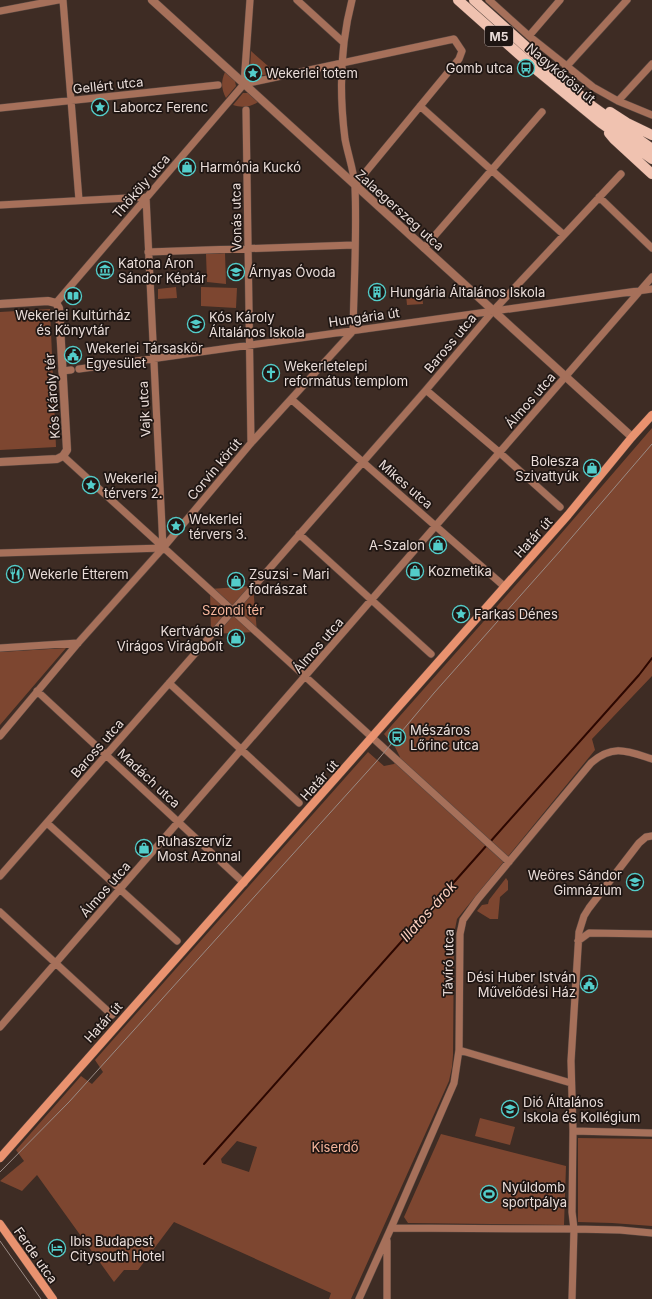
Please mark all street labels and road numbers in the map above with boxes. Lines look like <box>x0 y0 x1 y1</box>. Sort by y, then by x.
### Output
road number: M5 <box>485 26 513 46</box>
street label: Nagykőrösi út <box>523 40 599 106</box>
street label: Gellért utca <box>72 73 144 97</box>
street label: Thököly utca <box>109 151 173 221</box>
street label: Zalaegerszeg utca <box>352 166 448 254</box>
street label: Vonás utca <box>227 183 245 251</box>
street label: Hungária út <box>328 304 400 330</box>
street label: Baross utca <box>421 310 479 376</box>
street label: Kós Károly tér <box>41 353 63 439</box>
street label: Álmos utca <box>501 369 559 431</box>
street label: Vajk utca <box>135 381 153 437</box>
street label: Corvin körút <box>184 435 244 503</box>
street label: Mikes utca <box>376 456 436 512</box>
street label: Határ út <box>511 513 555 561</box>
street label: Álmos utca <box>289 614 347 676</box>
street label: Baross utca <box>67 715 127 781</box>
street label: Madách utca <box>114 745 184 811</box>
street label: Határ út <box>297 756 341 804</box>
street label: Álmos utca <box>76 858 134 920</box>
street label: Távíró utca <box>439 929 457 997</box>
street label: Határ út <box>81 998 125 1046</box>
street label: Ferde utca <box>11 1224 61 1286</box>

